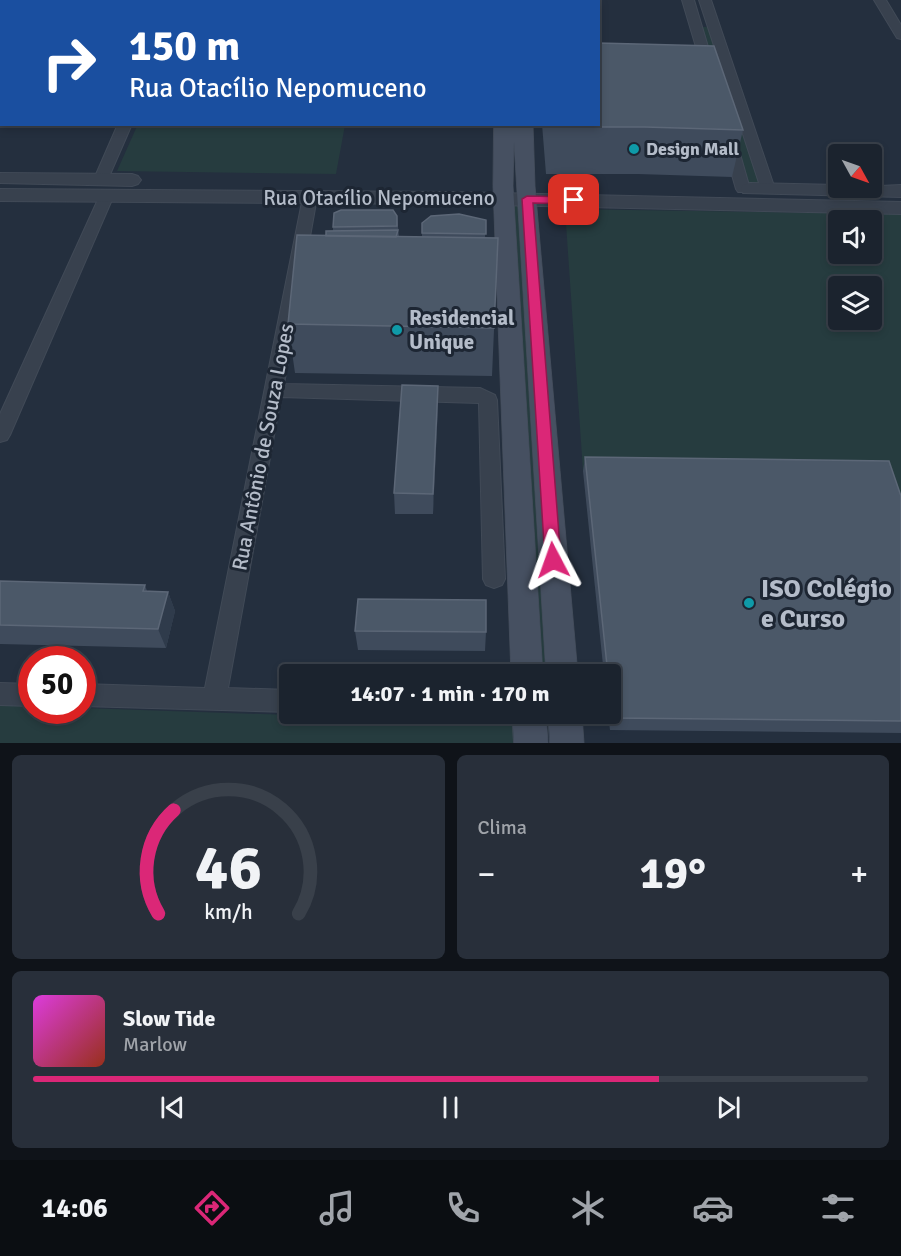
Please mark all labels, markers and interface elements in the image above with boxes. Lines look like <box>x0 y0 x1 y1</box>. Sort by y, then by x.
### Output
text: 150 m <box>129 21 240 72</box>
icon: right <box>30 24 108 102</box>
text: Rua Otacílio Nepomuceno <box>129 72 427 105</box>
place label: Design Mall <box>646 138 740 160</box>
marker: Design Mall <box>627 142 641 156</box>
north arrow <box>828 144 882 198</box>
map controls <box>828 144 882 330</box>
pin <box>548 174 599 225</box>
icon: arrive <box>557 183 590 216</box>
street label: Rua Otacílio Nepomuceno <box>263 185 495 211</box>
button: sound <box>828 210 882 264</box>
button: layers <box>828 276 882 330</box>
place label: Residencial Unique <box>409 305 515 355</box>
street label: Rua Antônio de Souza Lopes <box>226 321 300 573</box>
marker: Residencial Unique <box>390 323 404 337</box>
position arrow <box>521 528 585 592</box>
place label: ISO Colégio e Curso <box>761 573 892 635</box>
marker: ISO Colégio e Curso <box>742 596 756 610</box>
speed limit sign: 50 <box>18 646 96 724</box>
text: 14:07 · 1 min · 170 m <box>350 680 550 707</box>
text: Clima <box>478 815 527 840</box>
text: 46 <box>195 829 262 906</box>
text: 19° <box>639 846 706 901</box>
text: − <box>478 854 495 895</box>
text: + <box>850 854 868 895</box>
text: km/h <box>204 899 253 925</box>
text: Slow Tide <box>123 1005 215 1032</box>
text: Marlow <box>123 1032 187 1057</box>
icon: previous <box>156 1091 189 1124</box>
icon: pause <box>434 1091 467 1124</box>
icon: next <box>712 1091 745 1124</box>
icon: directions <box>191 1187 233 1229</box>
icon: music <box>316 1187 358 1229</box>
icon: phone <box>442 1187 484 1229</box>
icon: climate <box>567 1187 609 1229</box>
icon: car <box>692 1187 734 1229</box>
icon: filters <box>817 1187 859 1229</box>
text: 14:06 <box>42 1192 108 1225</box>

